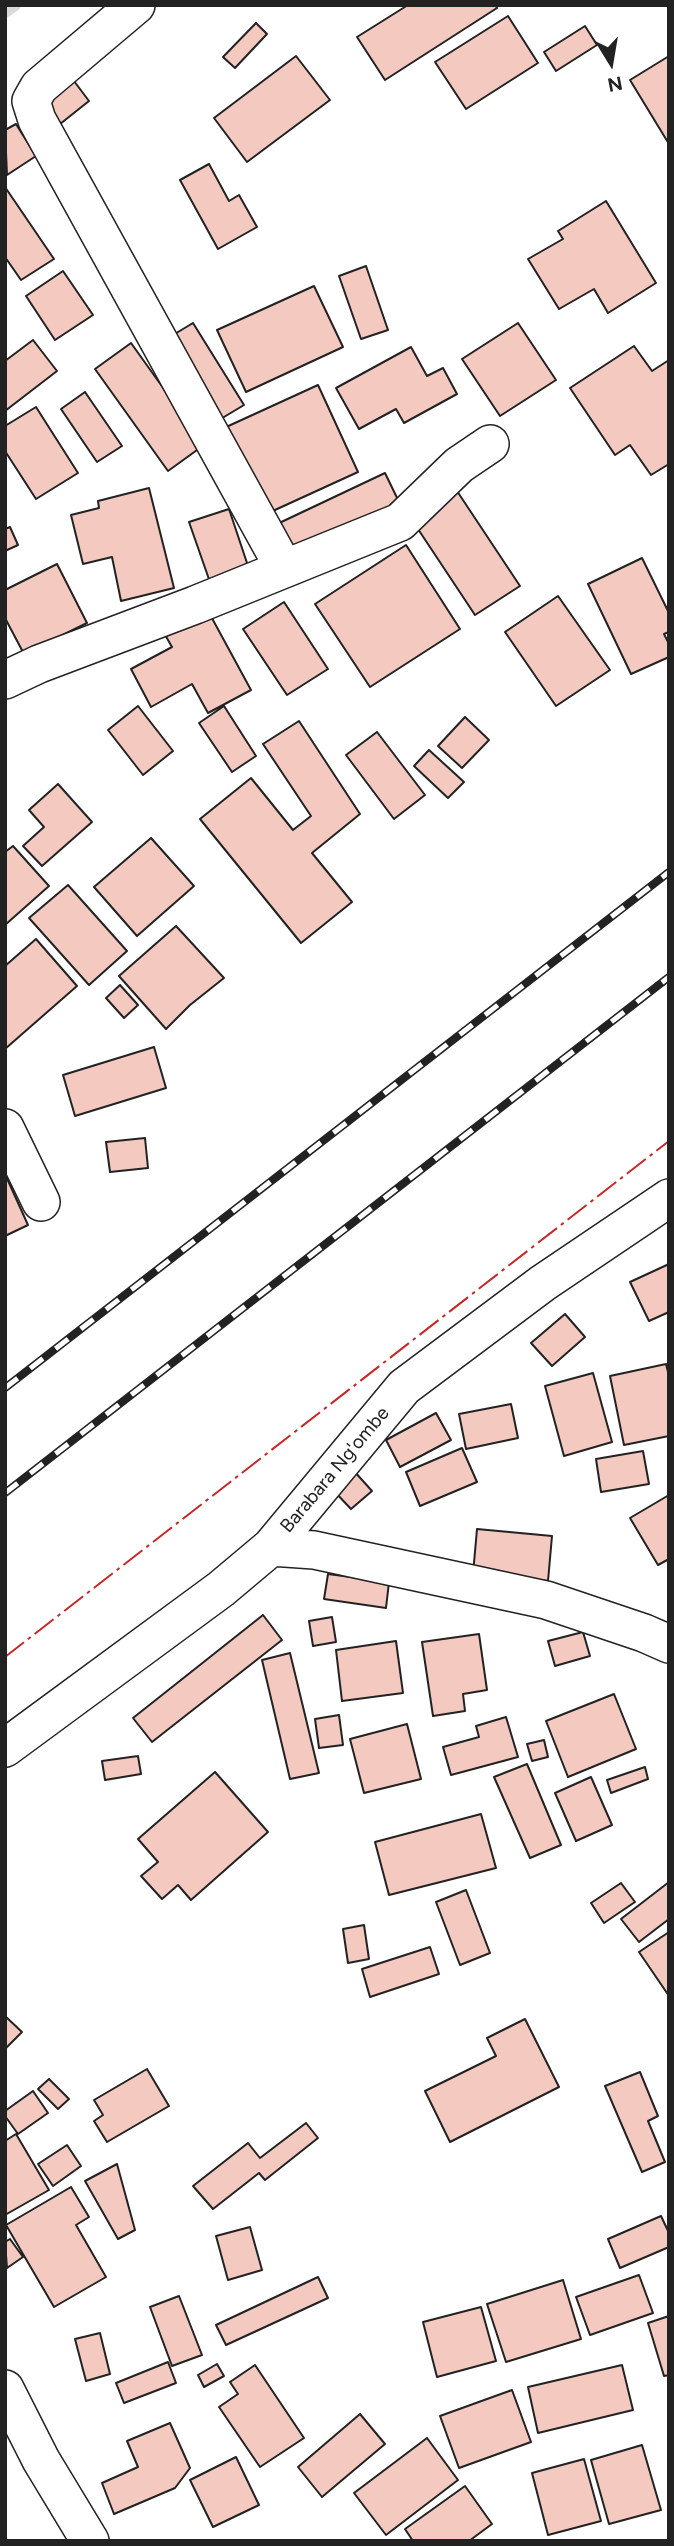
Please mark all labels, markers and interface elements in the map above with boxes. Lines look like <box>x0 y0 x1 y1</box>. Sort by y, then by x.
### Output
north arrow <box>576 28 646 98</box>
text: N <box>606 71 625 97</box>
street label: Barabara Ng'ombe <box>276 1402 394 1538</box>

